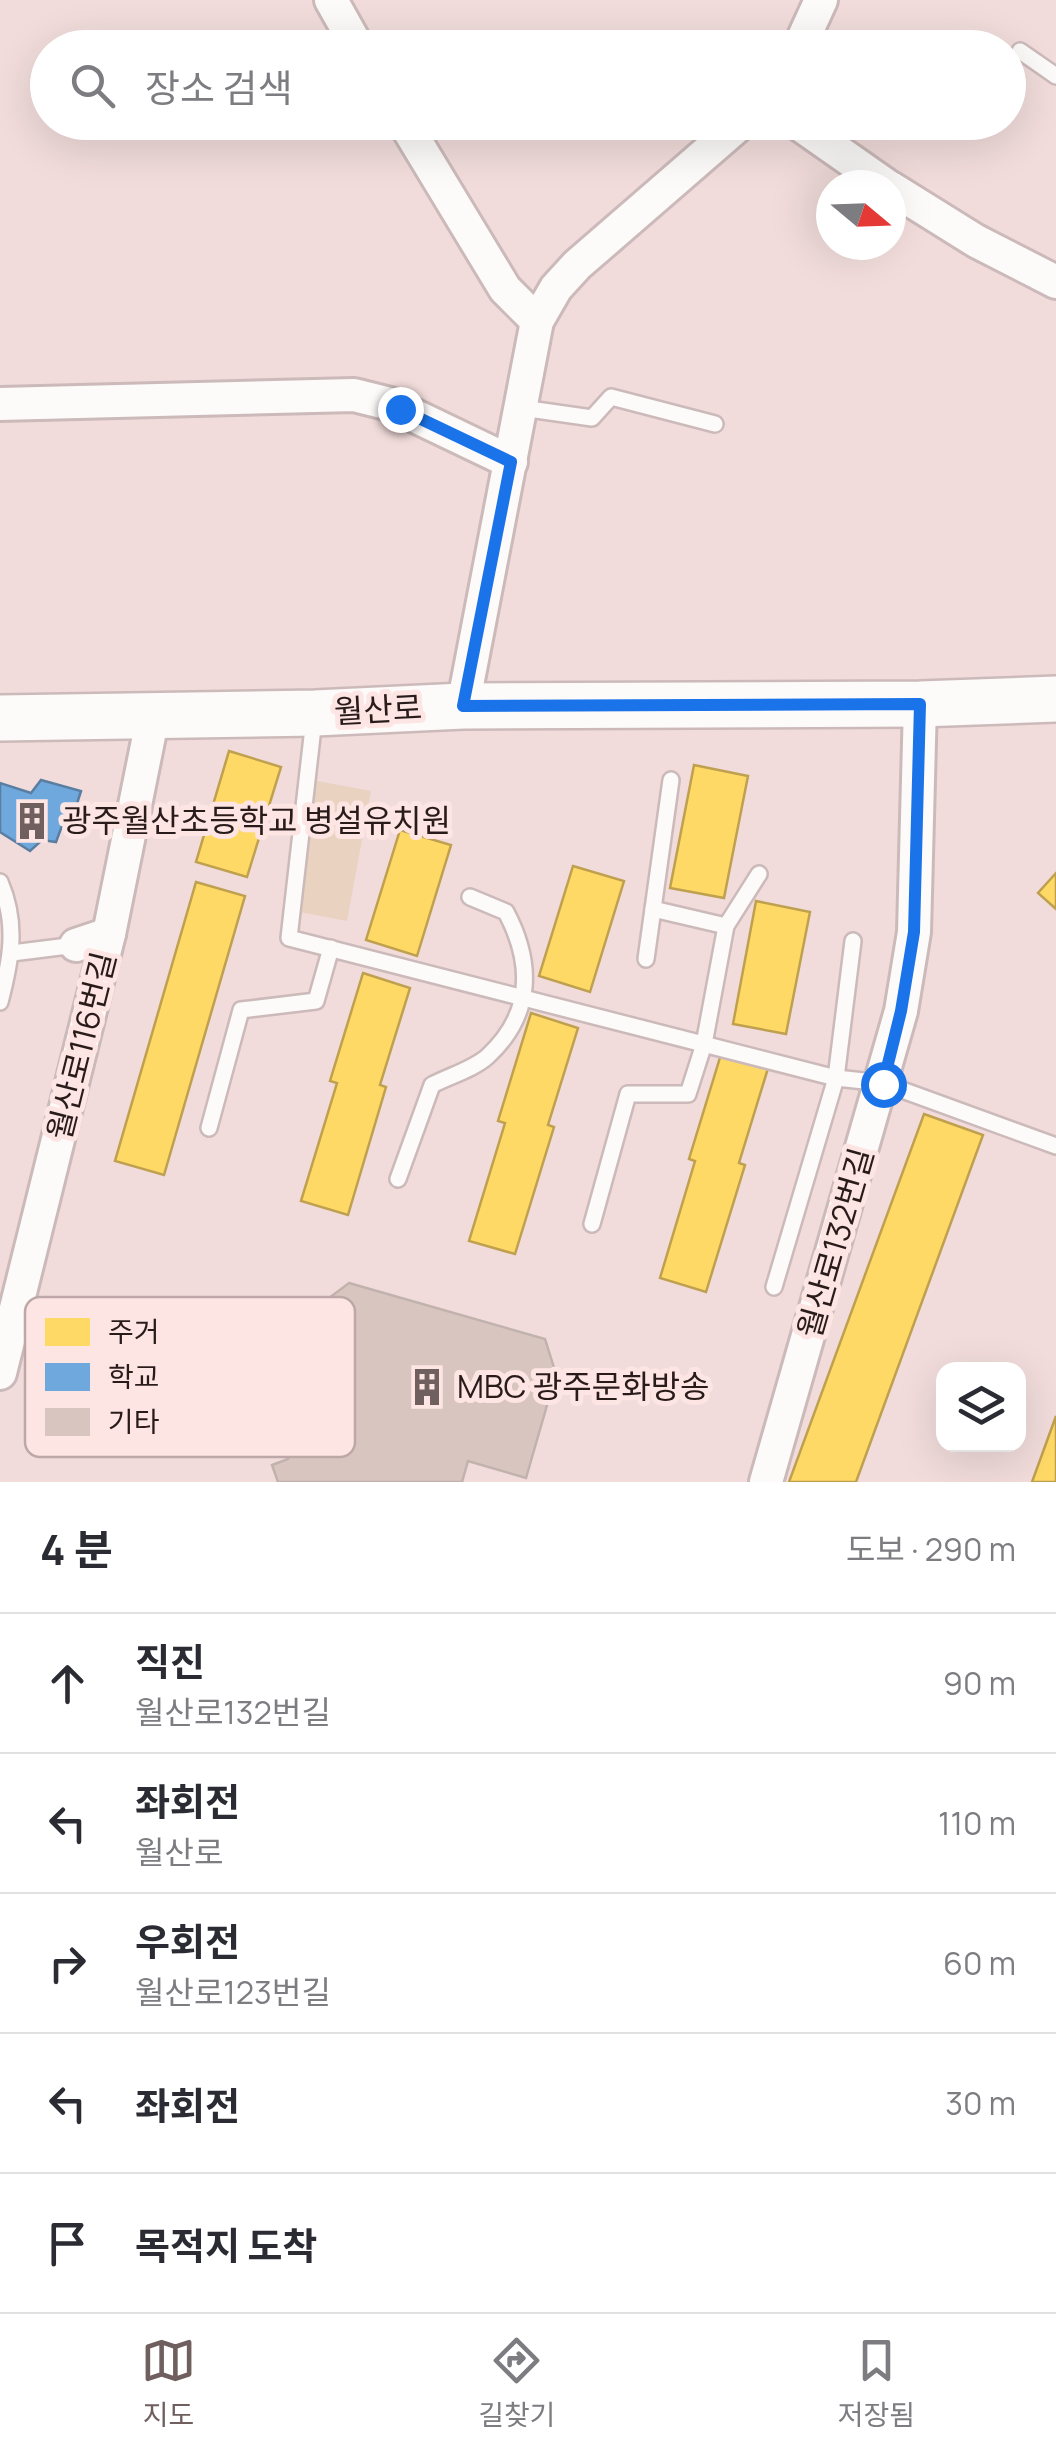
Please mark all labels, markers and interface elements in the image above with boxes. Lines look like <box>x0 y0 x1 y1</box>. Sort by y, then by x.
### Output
search box <box>30 30 1026 140</box>
icon: search <box>65 58 120 113</box>
text: 장소 검색 <box>145 61 292 113</box>
north arrow <box>816 170 906 260</box>
route end <box>378 387 424 433</box>
street label: 월산로 <box>333 685 423 733</box>
place label: 광주월산초등학교 병설유치원 <box>62 798 451 842</box>
building icon: 광주월산초등학교 병설유치원 <box>11 800 53 842</box>
street label: 월산로116번길 <box>36 947 126 1144</box>
route start <box>861 1062 907 1108</box>
street label: 월산로132번길 <box>787 1143 883 1343</box>
legend <box>25 1297 355 1457</box>
text: 주거 <box>108 1312 160 1350</box>
text: 학교 <box>108 1357 160 1395</box>
map controls <box>936 1362 1026 1452</box>
button: layers <box>936 1362 1026 1452</box>
place label: MBC 광주문화방송 <box>457 1364 709 1408</box>
building icon: MBC 광주문화방송 <box>406 1366 448 1408</box>
text: 기타 <box>108 1402 160 1440</box>
text: 4 분 <box>40 1520 113 1578</box>
text: 도보 · 290 m <box>846 1527 1016 1571</box>
text: 직진 <box>135 1635 205 1687</box>
icon: ahead <box>40 1656 95 1711</box>
text: 90 m <box>943 1661 1016 1705</box>
text: 월산로132번길 <box>135 1690 331 1734</box>
text: 좌회전 <box>135 1775 240 1827</box>
icon: left <box>40 1796 95 1851</box>
text: 110 m <box>938 1801 1016 1845</box>
text: 월산로 <box>135 1830 223 1874</box>
text: 우회전 <box>135 1915 240 1967</box>
icon: right <box>40 1936 95 1991</box>
text: 60 m <box>943 1941 1016 1985</box>
text: 월산로123번길 <box>135 1970 331 2014</box>
icon: left <box>40 2076 95 2131</box>
text: 좌회전 <box>135 2079 240 2131</box>
text: 30 m <box>945 2081 1016 2125</box>
icon: arrive <box>40 2216 95 2271</box>
text: 목적지 도착 <box>135 2219 317 2271</box>
tab: 지도 <box>141 2333 196 2433</box>
tab: 길찾기 <box>478 2333 555 2433</box>
tab: 저장됨 <box>838 2333 915 2433</box>

